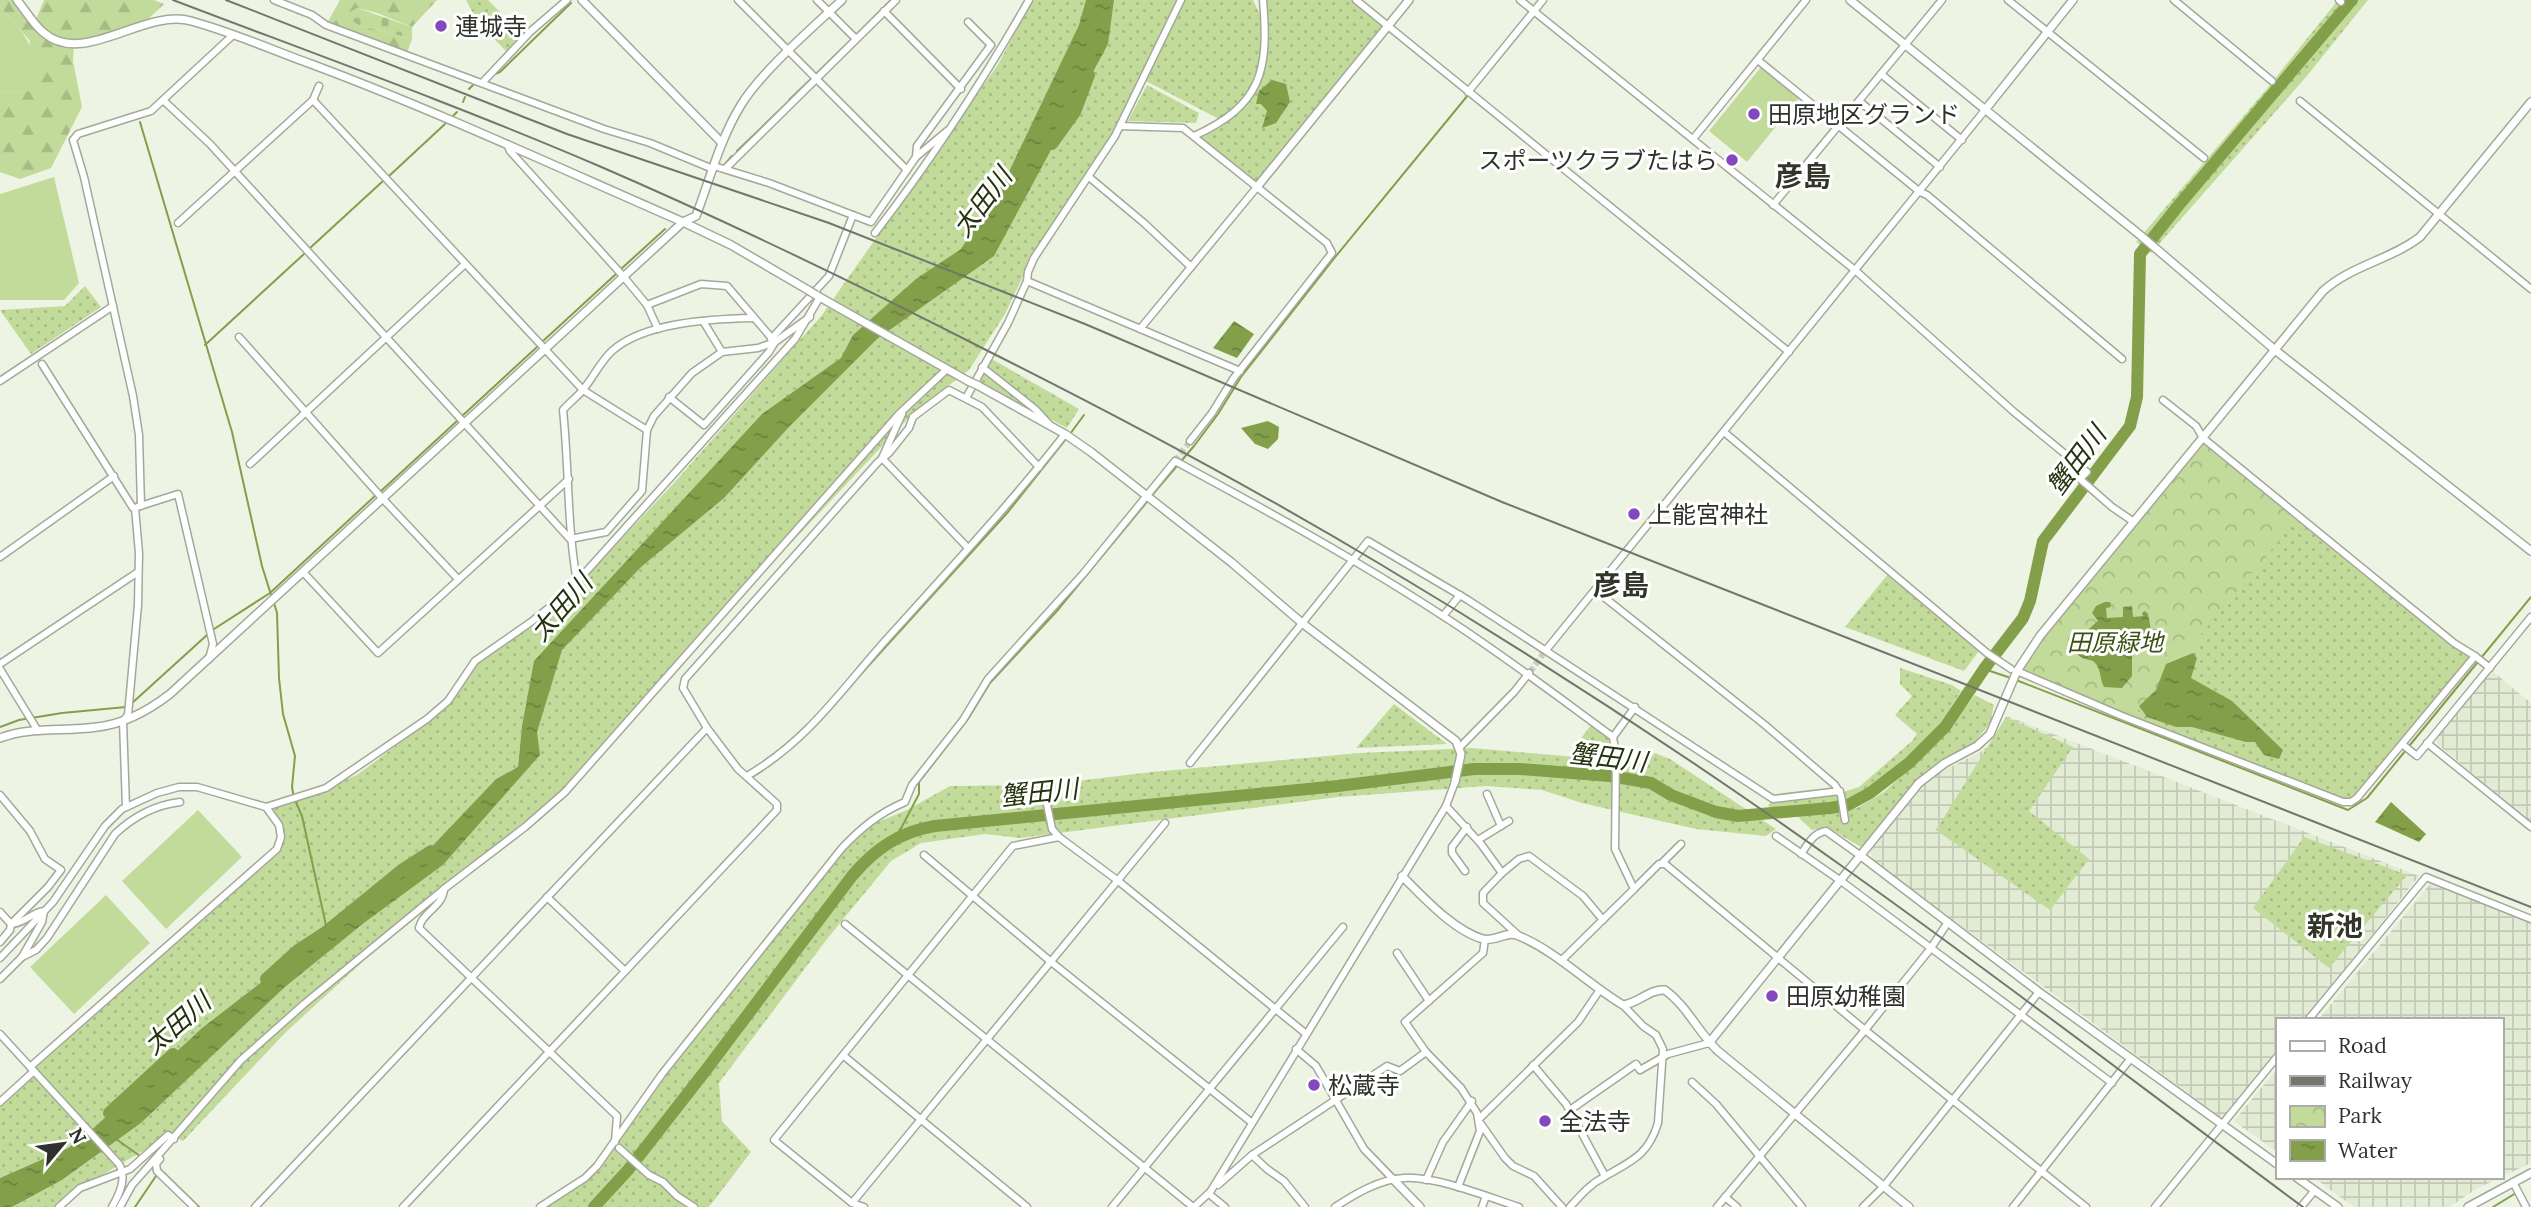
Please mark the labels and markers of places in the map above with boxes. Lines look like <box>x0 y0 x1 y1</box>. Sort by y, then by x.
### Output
place label: 連城寺 <box>455 11 527 42</box>
marker: 連城寺 <box>433 18 449 34</box>
place label: 田原地区グランド <box>1768 99 1960 130</box>
marker: 田原地区グランド <box>1746 106 1762 122</box>
place label: スポーツクラブたはら <box>1478 145 1718 176</box>
marker: スポーツクラブたはら <box>1724 152 1740 168</box>
place label: 上能宮神社 <box>1648 499 1768 530</box>
marker: 上能宮神社 <box>1626 506 1642 522</box>
place label: 田原幼稚園 <box>1786 981 1906 1012</box>
marker: 田原幼稚園 <box>1764 988 1780 1004</box>
place label: 松蔵寺 <box>1328 1070 1400 1101</box>
marker: 松蔵寺 <box>1306 1077 1322 1093</box>
place label: 全法寺 <box>1559 1106 1631 1137</box>
marker: 全法寺 <box>1537 1113 1553 1129</box>

